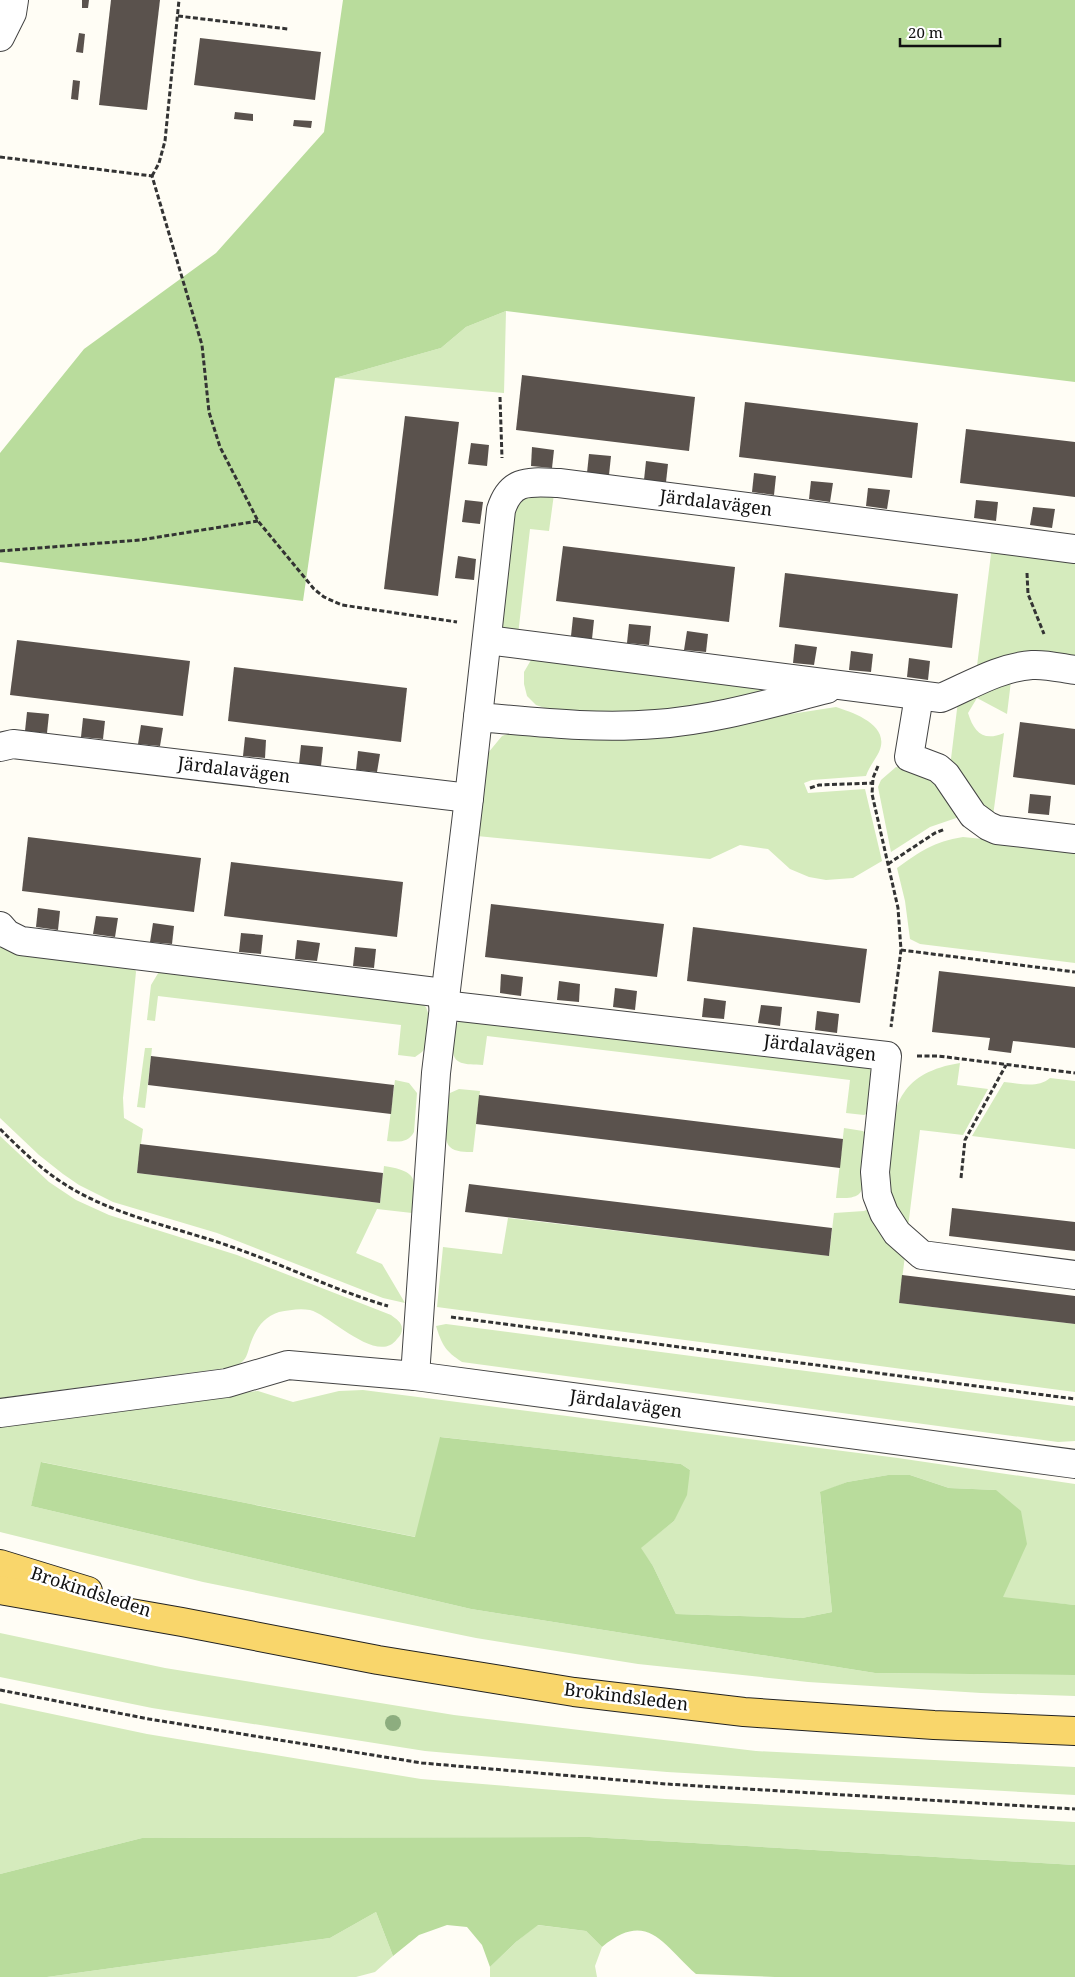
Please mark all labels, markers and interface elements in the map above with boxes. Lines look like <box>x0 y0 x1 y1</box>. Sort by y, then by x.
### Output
scale bar <box>900 15 1000 47</box>
text: 20 m <box>908 22 943 42</box>
street label: Järdalavägen <box>657 483 774 521</box>
street label: Järdalavägen <box>175 750 292 788</box>
street label: Järdalavägen <box>761 1028 878 1066</box>
street label: Järdalavägen <box>567 1383 684 1423</box>
street label: Brokindsleden <box>28 1560 155 1622</box>
street label: Brokindsleden <box>563 1676 690 1716</box>

